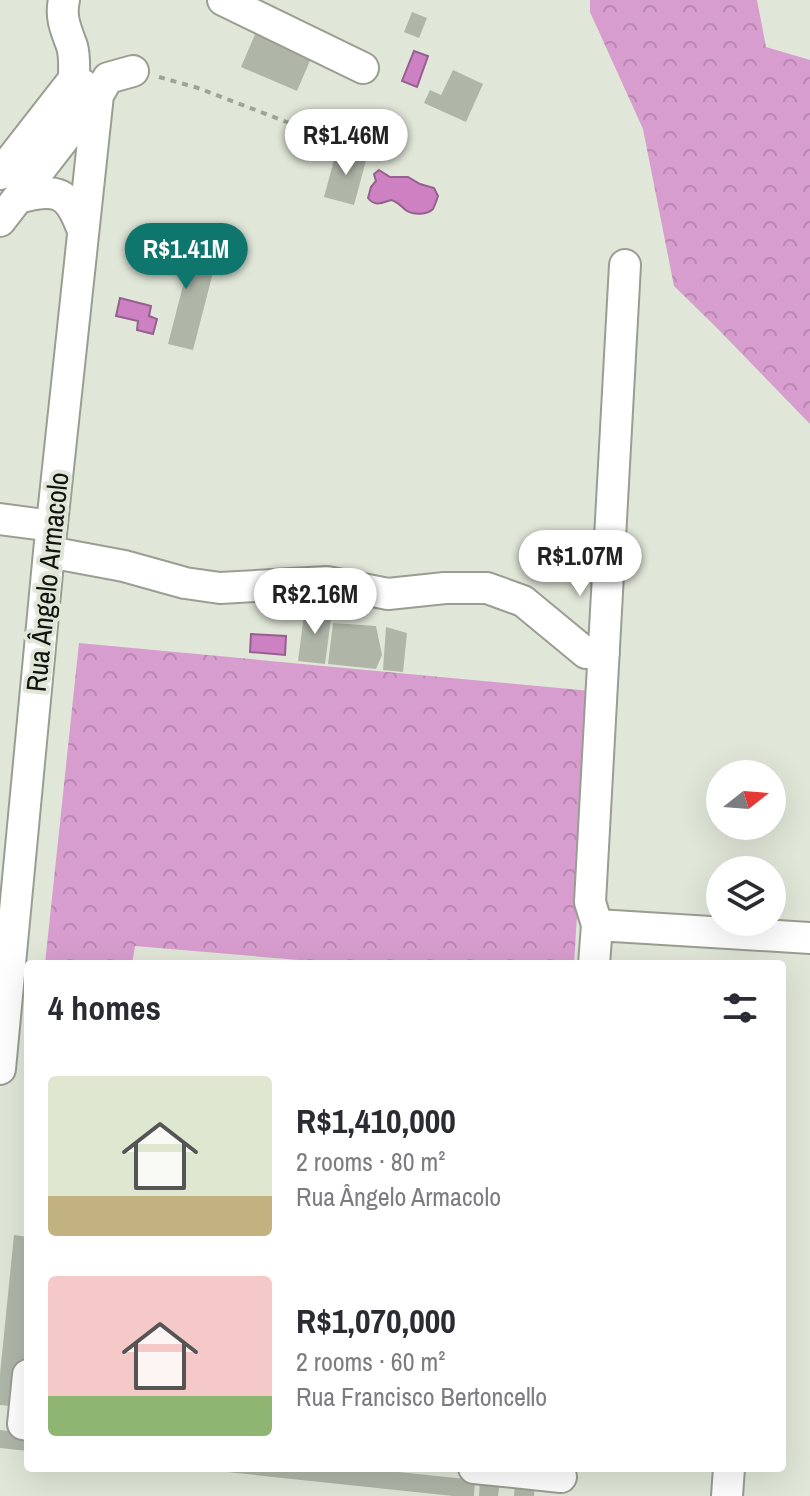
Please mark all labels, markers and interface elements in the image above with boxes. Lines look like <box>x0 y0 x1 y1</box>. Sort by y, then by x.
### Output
pin: R$1.46M <box>272 109 420 177</box>
text: R$1.46M <box>303 117 389 152</box>
pin: R$1.41M <box>112 223 260 291</box>
text: R$1.41M <box>143 231 229 266</box>
street label: Rua Ângelo Armacolo <box>17 470 77 694</box>
pin: R$1.07M <box>506 530 654 598</box>
text: R$1.07M <box>537 538 623 573</box>
pin: R$2.16M <box>241 568 389 636</box>
text: R$2.16M <box>272 576 358 611</box>
north arrow <box>706 760 786 840</box>
map controls <box>706 760 786 936</box>
button: layers <box>706 856 786 936</box>
text: 4 homes <box>48 985 161 1031</box>
icon: filters <box>718 986 762 1030</box>
text: R$1,410,000 <box>296 1098 456 1144</box>
icon: home <box>112 1108 208 1204</box>
text: 2 rooms · 80 m² <box>296 1144 445 1179</box>
text: Rua Ângelo Armacolo <box>296 1179 501 1214</box>
text: R$1,070,000 <box>296 1298 456 1344</box>
icon: home <box>112 1308 208 1404</box>
text: 2 rooms · 60 m² <box>296 1344 445 1379</box>
text: Rua Francisco Bertoncello <box>296 1379 547 1414</box>

